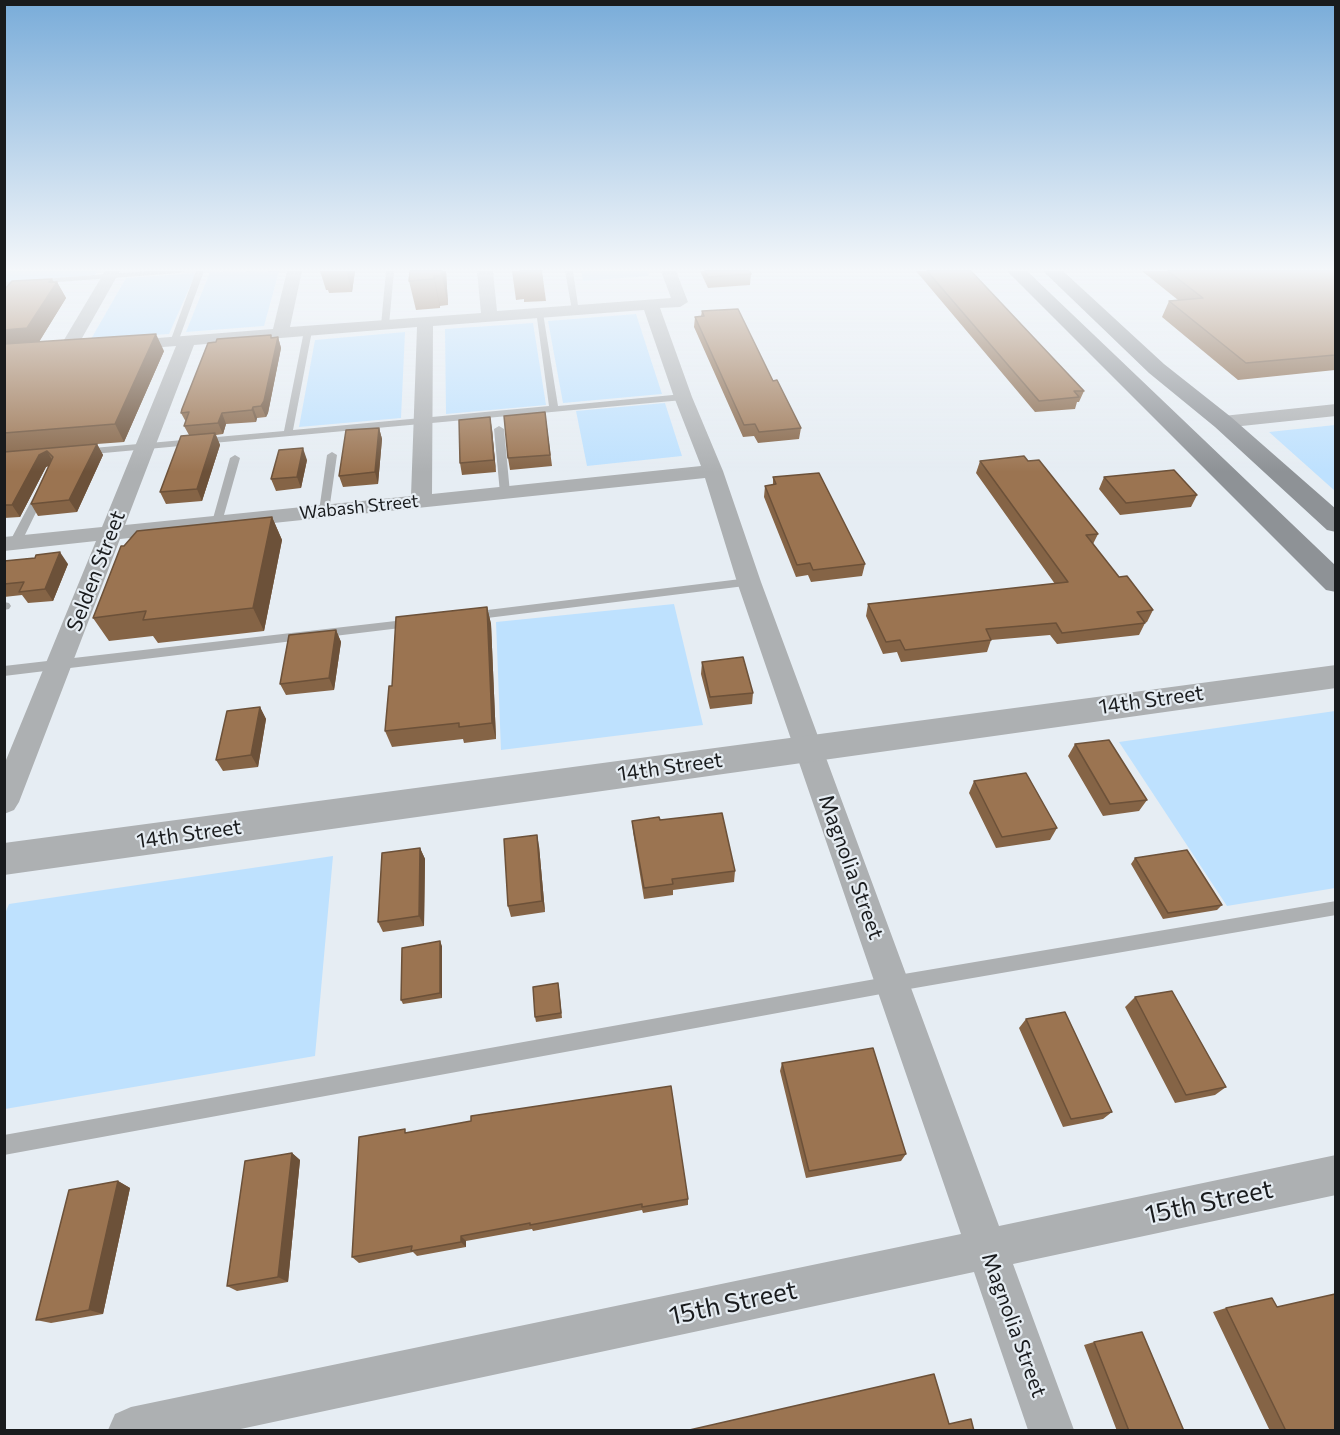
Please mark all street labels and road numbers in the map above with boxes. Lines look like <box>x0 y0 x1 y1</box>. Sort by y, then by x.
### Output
street label: Wabash Street <box>298 490 420 524</box>
street label: Selden Street <box>61 507 131 635</box>
street label: 14th Street <box>1097 680 1205 720</box>
street label: 14th Street <box>616 747 724 787</box>
street label: Magnolia Street <box>813 791 889 943</box>
street label: 14th Street <box>135 814 243 854</box>
street label: 15th Street <box>1142 1173 1276 1231</box>
street label: Magnolia Street <box>976 1249 1052 1401</box>
street label: 15th Street <box>666 1274 800 1332</box>

